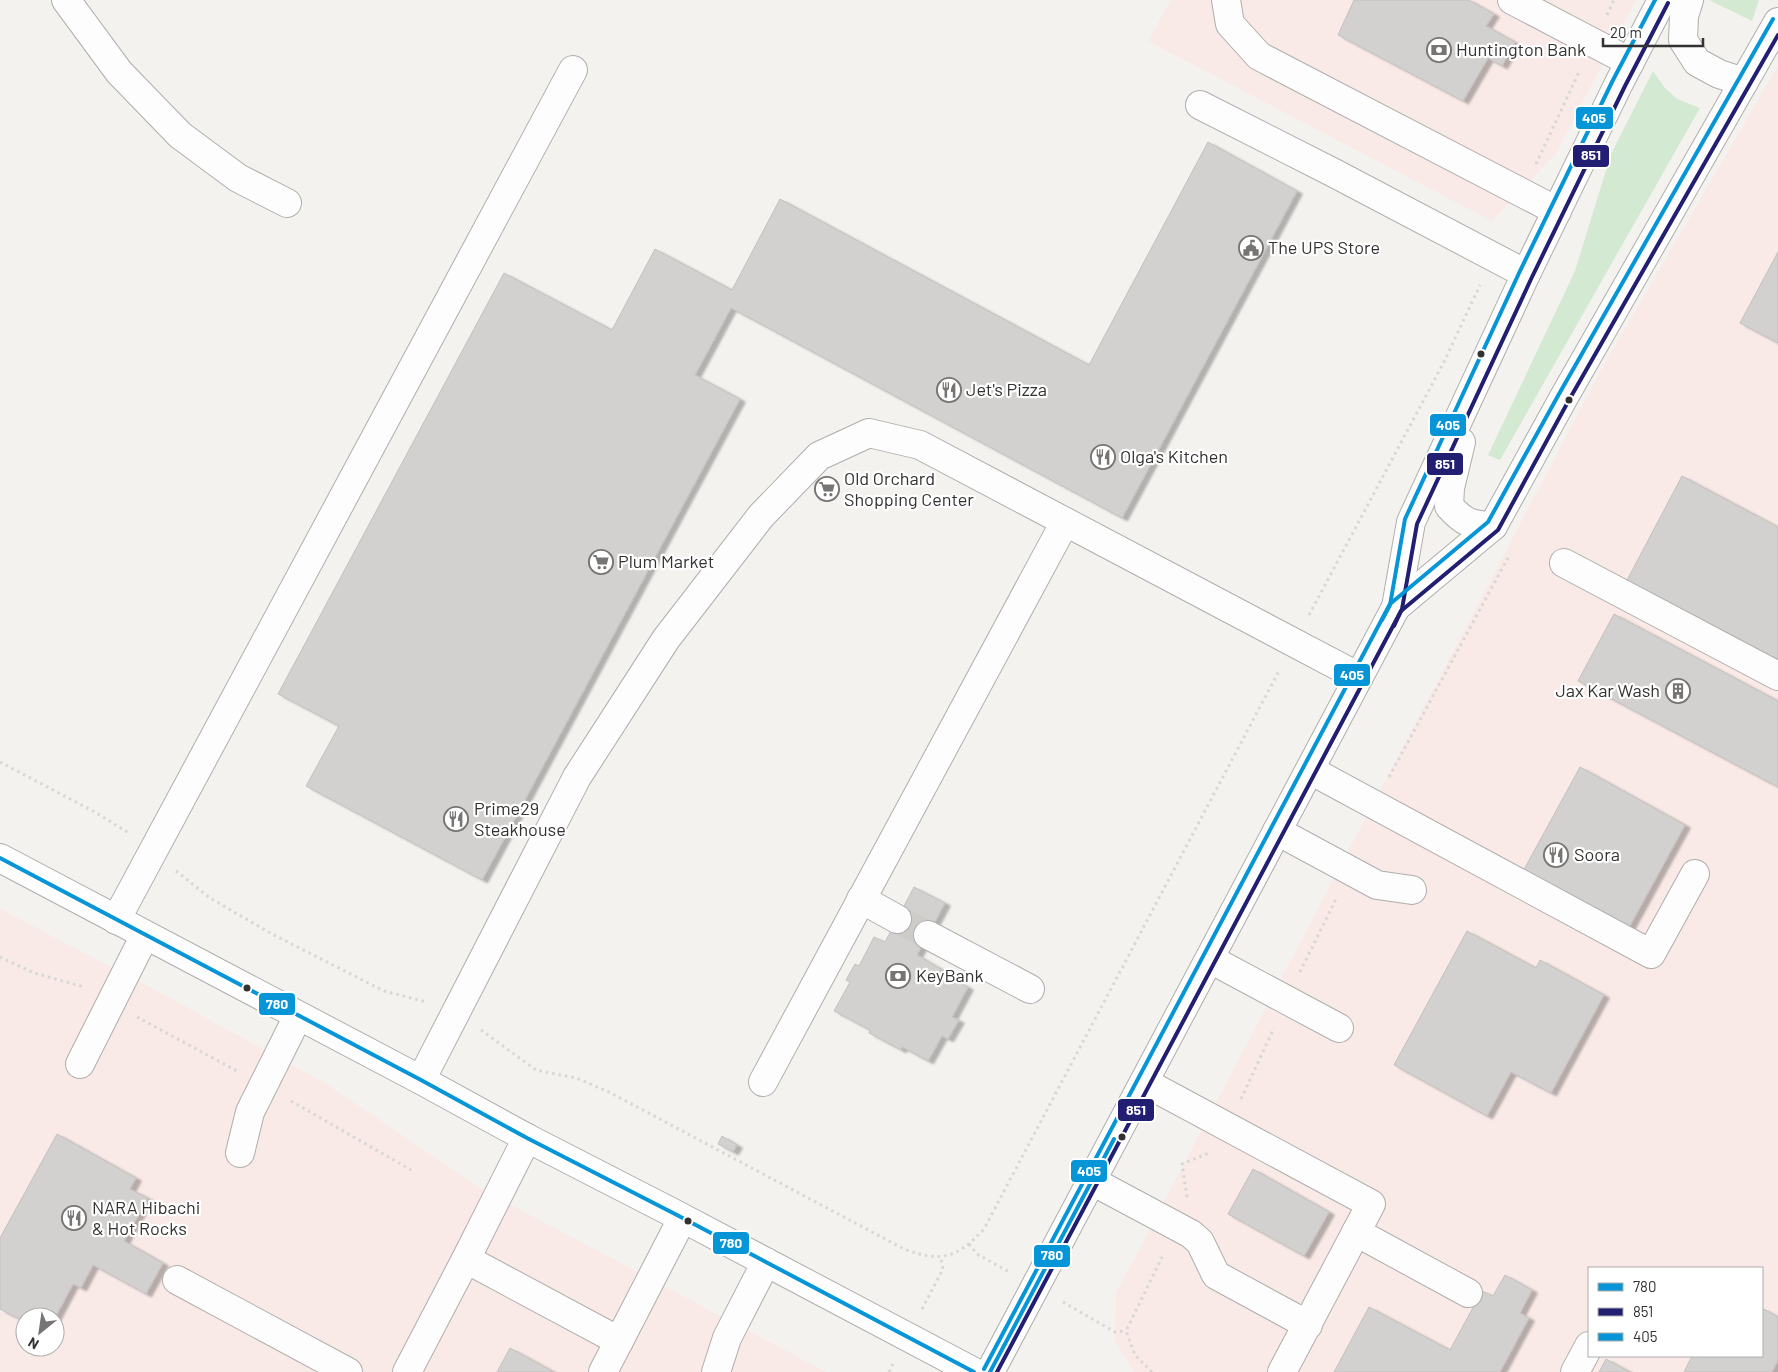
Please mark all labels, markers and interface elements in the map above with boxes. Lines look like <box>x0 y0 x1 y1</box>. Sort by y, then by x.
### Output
scale bar <box>1603 15 1703 47</box>
text: 20 m <box>1610 23 1642 41</box>
bank icon: Huntington Bank <box>1426 37 1452 63</box>
place label: Huntington Bank <box>1456 38 1586 60</box>
line badge: 405 <box>1575 106 1614 130</box>
text: 405 <box>1582 109 1606 126</box>
line badge: 851 <box>1572 144 1610 168</box>
text: 851 <box>1581 146 1601 163</box>
public building icon: The UPS Store <box>1238 235 1264 261</box>
place label: The UPS Store <box>1268 236 1380 258</box>
unlabelled marker <box>1476 349 1486 359</box>
restaurant icon: Jet's Pizza <box>936 377 962 403</box>
place label: Jet's Pizza <box>966 378 1047 400</box>
unlabelled marker <box>1564 395 1574 405</box>
line badge: 405 <box>1429 413 1467 437</box>
text: 405 <box>1436 416 1460 433</box>
restaurant icon: Olga's Kitchen <box>1090 444 1116 470</box>
place label: Olga's Kitchen <box>1120 445 1228 467</box>
line badge: 851 <box>1426 452 1464 476</box>
text: 851 <box>1435 455 1455 472</box>
place label: Old Orchard Shopping Center <box>844 467 974 510</box>
supermarket icon: Old Orchard Shopping Center <box>814 476 840 502</box>
supermarket icon: Plum Market <box>588 549 614 575</box>
place label: Plum Market <box>618 550 714 572</box>
line badge: 405 <box>1333 663 1371 687</box>
text: 405 <box>1340 666 1364 683</box>
building icon: Jax Kar Wash <box>1665 678 1691 704</box>
place label: Jax Kar Wash <box>1555 679 1660 701</box>
place label: Prime29 Steakhouse <box>474 797 566 840</box>
restaurant icon: Prime29 Steakhouse <box>443 806 469 832</box>
restaurant icon: Soora <box>1543 842 1569 868</box>
place label: Soora <box>1574 843 1620 865</box>
bank icon: KeyBank <box>885 963 911 989</box>
place label: KeyBank <box>916 964 983 986</box>
unlabelled marker <box>242 983 252 993</box>
line badge: 780 <box>258 992 296 1016</box>
text: 780 <box>266 995 288 1012</box>
line badge: 851 <box>1117 1098 1155 1122</box>
text: 851 <box>1126 1101 1146 1118</box>
unlabelled marker <box>1117 1132 1127 1142</box>
line badge: 405 <box>1070 1159 1108 1183</box>
text: 405 <box>1077 1162 1101 1179</box>
place label: NARA Hibachi & Hot Rocks <box>92 1196 200 1239</box>
restaurant icon: NARA Hibachi & Hot Rocks <box>61 1205 87 1231</box>
unlabelled marker <box>683 1216 693 1226</box>
line badge: 780 <box>712 1231 750 1255</box>
text: 780 <box>720 1234 742 1251</box>
line badge: 780 <box>1033 1244 1071 1268</box>
text: 780 <box>1041 1246 1063 1263</box>
legend <box>1588 1267 1763 1357</box>
text: 780 <box>1633 1277 1656 1295</box>
text: 851 <box>1633 1302 1653 1320</box>
north arrow <box>15 1307 65 1357</box>
text: 405 <box>1633 1327 1657 1345</box>
text: N <box>25 1334 42 1353</box>

